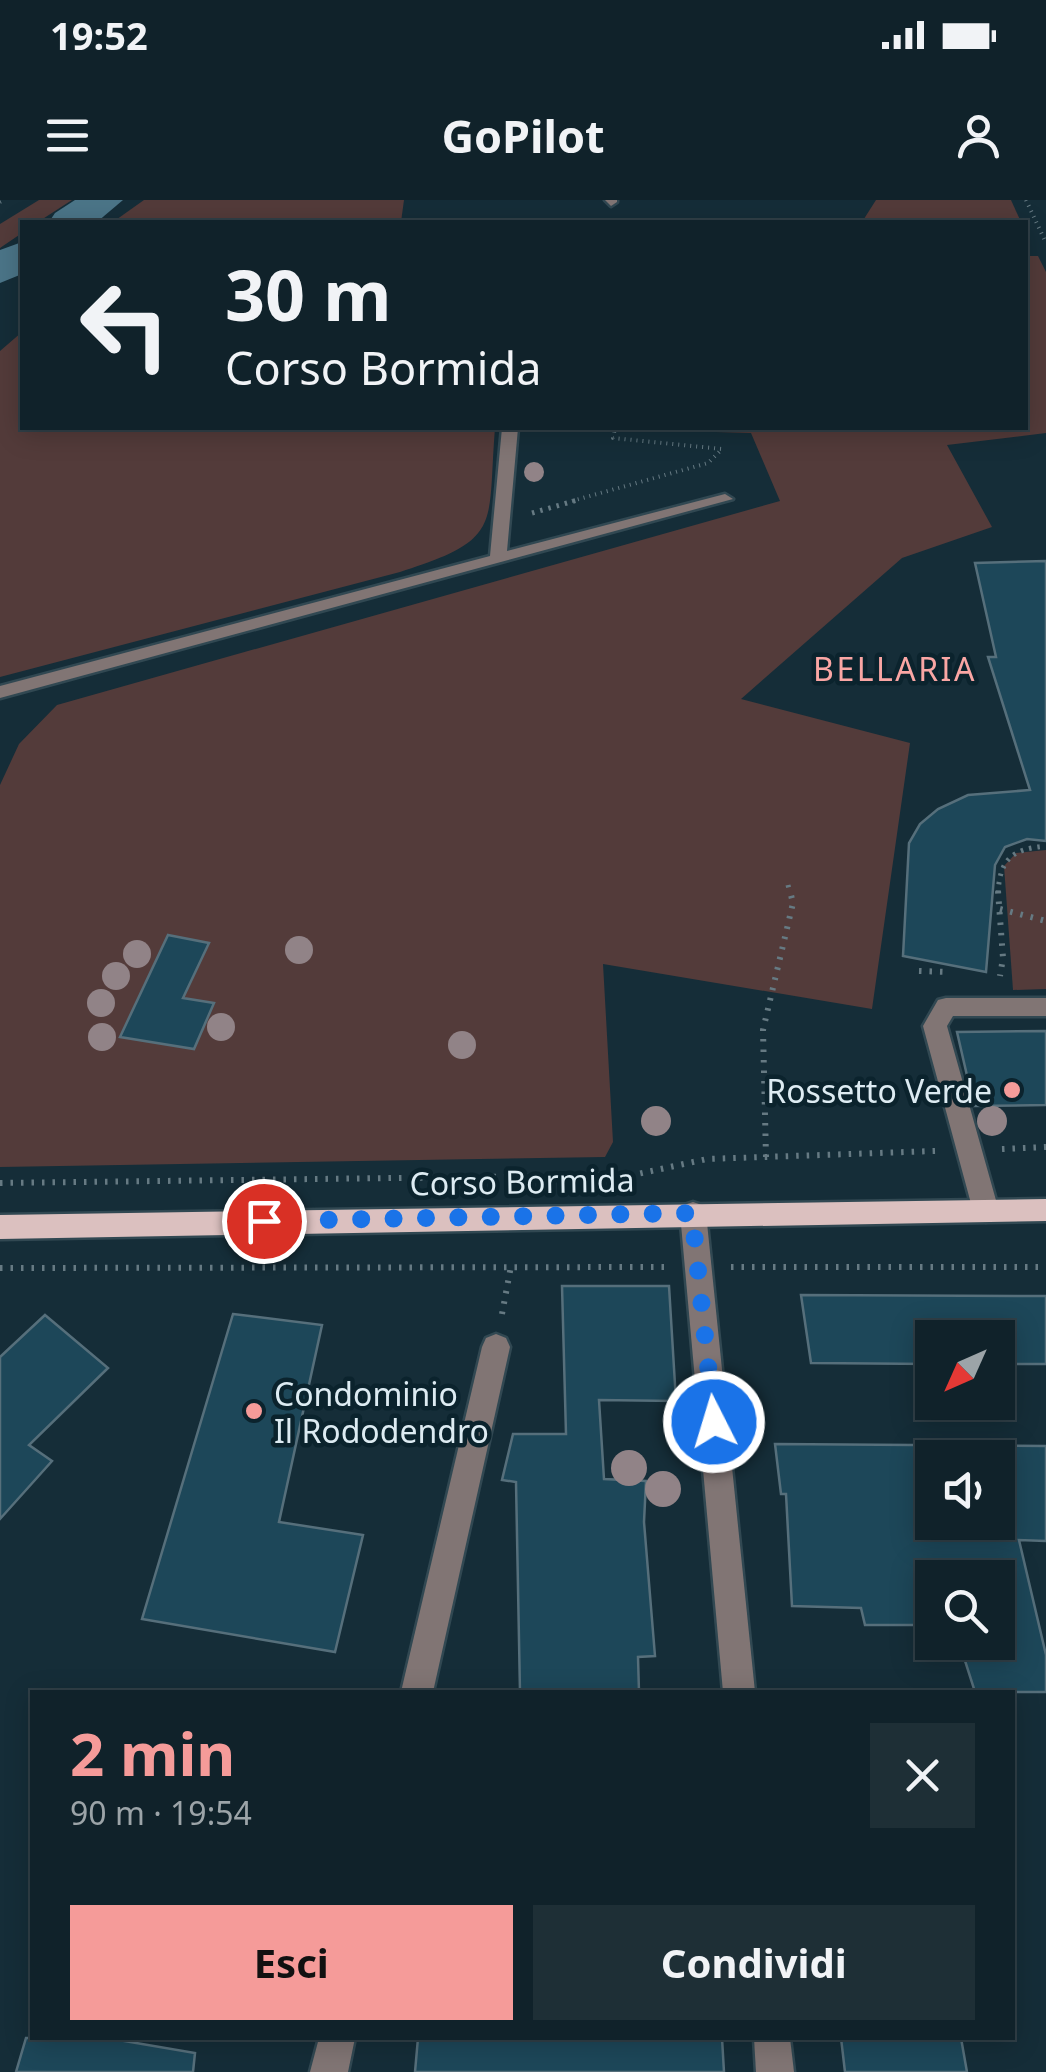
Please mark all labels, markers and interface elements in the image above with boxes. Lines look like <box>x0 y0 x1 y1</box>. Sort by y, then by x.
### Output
text: 19:52 <box>50 9 148 61</box>
text: GoPilot <box>441 105 605 166</box>
icon: menu <box>40 108 95 163</box>
icon: person <box>951 108 1006 163</box>
text: 30 m <box>225 246 392 342</box>
icon: left <box>60 260 190 390</box>
text: Corso Bormida <box>225 337 541 398</box>
district label: BELLARIA <box>813 647 977 690</box>
place label: Rossetto Verde <box>766 1069 992 1112</box>
marker: Rossetto Verde <box>1001 1079 1023 1101</box>
street label: Corso Bormida <box>409 1158 635 1204</box>
pin <box>222 1179 307 1264</box>
icon: arrive <box>237 1194 292 1249</box>
north arrow <box>915 1320 1015 1420</box>
map controls <box>915 1320 1015 1660</box>
position arrow <box>662 1370 766 1474</box>
place label: Condominio Il Rododendro <box>274 1372 489 1452</box>
marker: Condominio Il Rododendro <box>243 1400 265 1422</box>
button: sound <box>915 1440 1015 1540</box>
button: search <box>915 1560 1015 1660</box>
text: 2 min <box>70 1712 235 1794</box>
button: close <box>870 1723 975 1828</box>
text: 90 m · 19:54 <box>70 1791 252 1834</box>
button: Esci <box>70 1905 513 2020</box>
button: Condividi <box>533 1905 975 2020</box>

